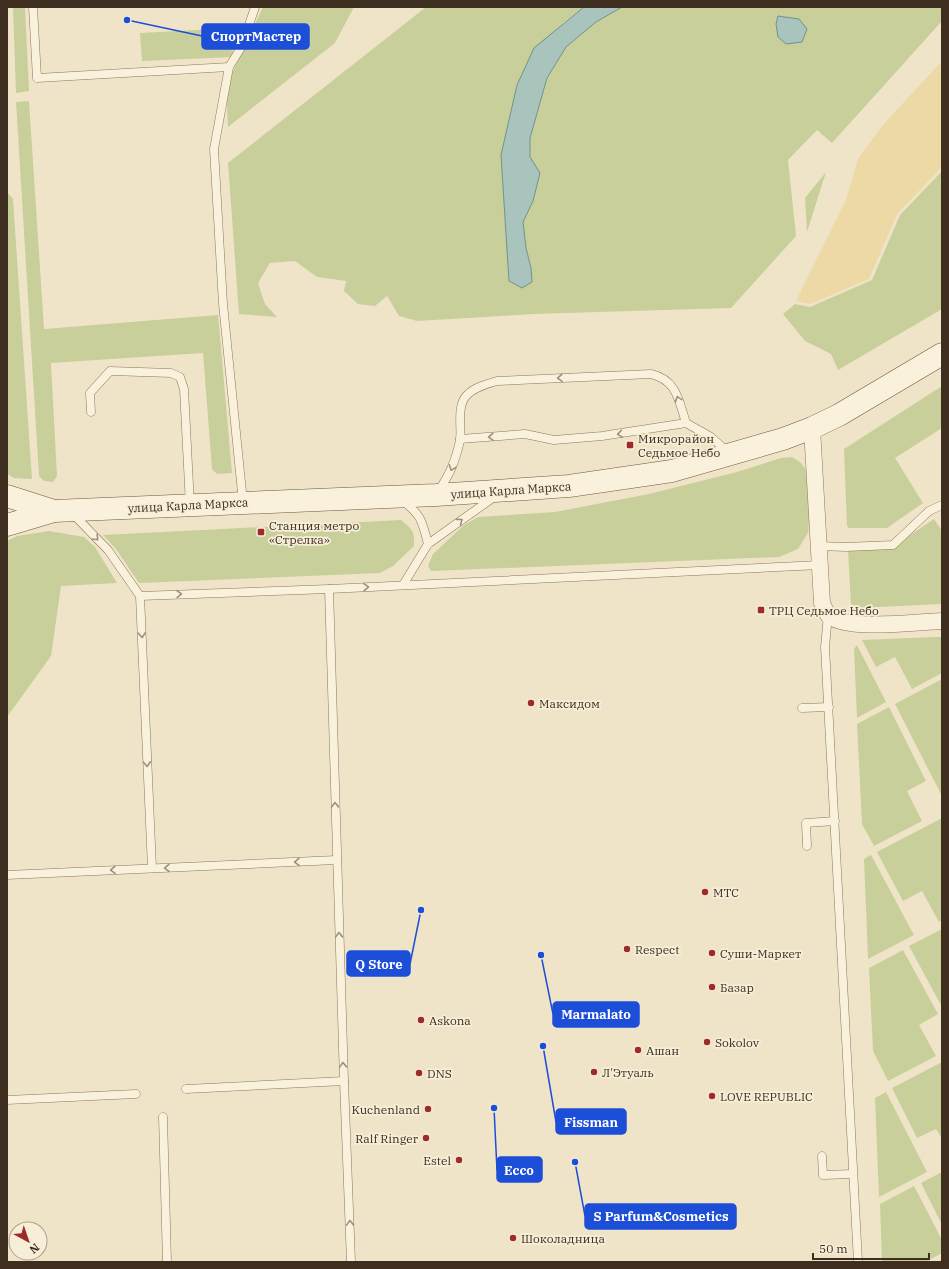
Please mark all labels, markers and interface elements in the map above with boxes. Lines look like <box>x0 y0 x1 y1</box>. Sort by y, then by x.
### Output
callout: СпортМастер <box>202 24 309 49</box>
text: СпортМастер <box>211 28 301 45</box>
one-way arrow <box>557 374 563 383</box>
one-way arrow <box>674 395 682 402</box>
one-way arrow <box>617 429 623 438</box>
place label: Микрорайон Седьмое Небо <box>638 431 721 460</box>
one-way arrow <box>488 432 494 441</box>
marker: Микрорайон Седьмое Небо <box>625 440 635 450</box>
one-way arrow <box>448 465 456 472</box>
street label: улица Карла Маркса <box>450 478 572 502</box>
street label: улица Карла Маркса <box>127 494 249 516</box>
place label: Станция метро «Стрелка» <box>269 518 359 547</box>
one-way arrow <box>455 519 462 526</box>
marker: Станция метро «Стрелка» <box>256 527 266 537</box>
one-way arrow <box>92 533 99 541</box>
one-way arrow <box>363 582 369 591</box>
one-way arrow <box>176 590 182 598</box>
place label: ТРЦ Седьмое Небо <box>769 603 879 618</box>
marker: ТРЦ Седьмое Небо <box>756 605 766 615</box>
one-way arrow <box>137 632 146 638</box>
place label: Максидом <box>539 696 600 711</box>
marker: Максидом <box>526 698 536 708</box>
one-way arrow <box>143 761 152 767</box>
one-way arrow <box>330 802 339 808</box>
one-way arrow <box>294 858 300 866</box>
one-way arrow <box>164 863 170 872</box>
one-way arrow <box>110 866 116 874</box>
place label: МТС <box>713 885 739 900</box>
marker: МТС <box>700 887 710 897</box>
one-way arrow <box>334 932 343 938</box>
place label: Respect <box>635 942 680 957</box>
marker: Respect <box>622 944 632 954</box>
place label: Суши-Маркет <box>720 946 801 961</box>
marker: Суши-Маркет <box>707 948 717 958</box>
callout: Q Store <box>347 951 410 976</box>
text: Q Store <box>355 956 403 973</box>
place label: Базар <box>720 980 754 995</box>
marker: Базар <box>707 982 717 992</box>
callout: Marmalato <box>553 1002 639 1027</box>
text: Marmalato <box>561 1006 631 1023</box>
place label: Askona <box>429 1013 471 1028</box>
marker: Askona <box>416 1015 426 1025</box>
place label: Sokolov <box>715 1035 760 1050</box>
marker: Sokolov <box>702 1037 712 1047</box>
place label: Ашан <box>646 1043 679 1058</box>
marker: Ашан <box>633 1045 643 1055</box>
one-way arrow <box>339 1062 347 1068</box>
place label: Л'Этуаль <box>602 1065 654 1080</box>
place label: DNS <box>427 1066 452 1081</box>
marker: Л'Этуаль <box>589 1067 599 1077</box>
marker: DNS <box>414 1068 424 1078</box>
place label: LOVE REPUBLIC <box>720 1089 813 1104</box>
marker: LOVE REPUBLIC <box>707 1091 717 1101</box>
place label: Kuchenland <box>351 1102 420 1117</box>
marker: Kuchenland <box>423 1104 433 1114</box>
callout: Fissman <box>556 1109 626 1134</box>
text: Fissman <box>564 1114 618 1131</box>
place label: Ralf Ringer <box>355 1131 419 1146</box>
marker: Ralf Ringer <box>421 1133 431 1143</box>
place label: Estel <box>423 1153 451 1168</box>
marker: Estel <box>454 1155 464 1165</box>
callout: Ecco <box>497 1157 542 1182</box>
text: Ecco <box>504 1162 534 1179</box>
callout: S Parfum&Cosmetics <box>585 1204 736 1229</box>
text: S Parfum&Cosmetics <box>593 1208 729 1225</box>
one-way arrow <box>345 1220 354 1226</box>
north arrow <box>8 1221 48 1261</box>
place label: Шоколадница <box>521 1231 605 1246</box>
marker: Шоколадница <box>508 1233 518 1243</box>
scale bar <box>813 1235 929 1261</box>
text: N <box>26 1241 42 1257</box>
text: 50 m <box>819 1241 848 1256</box>

